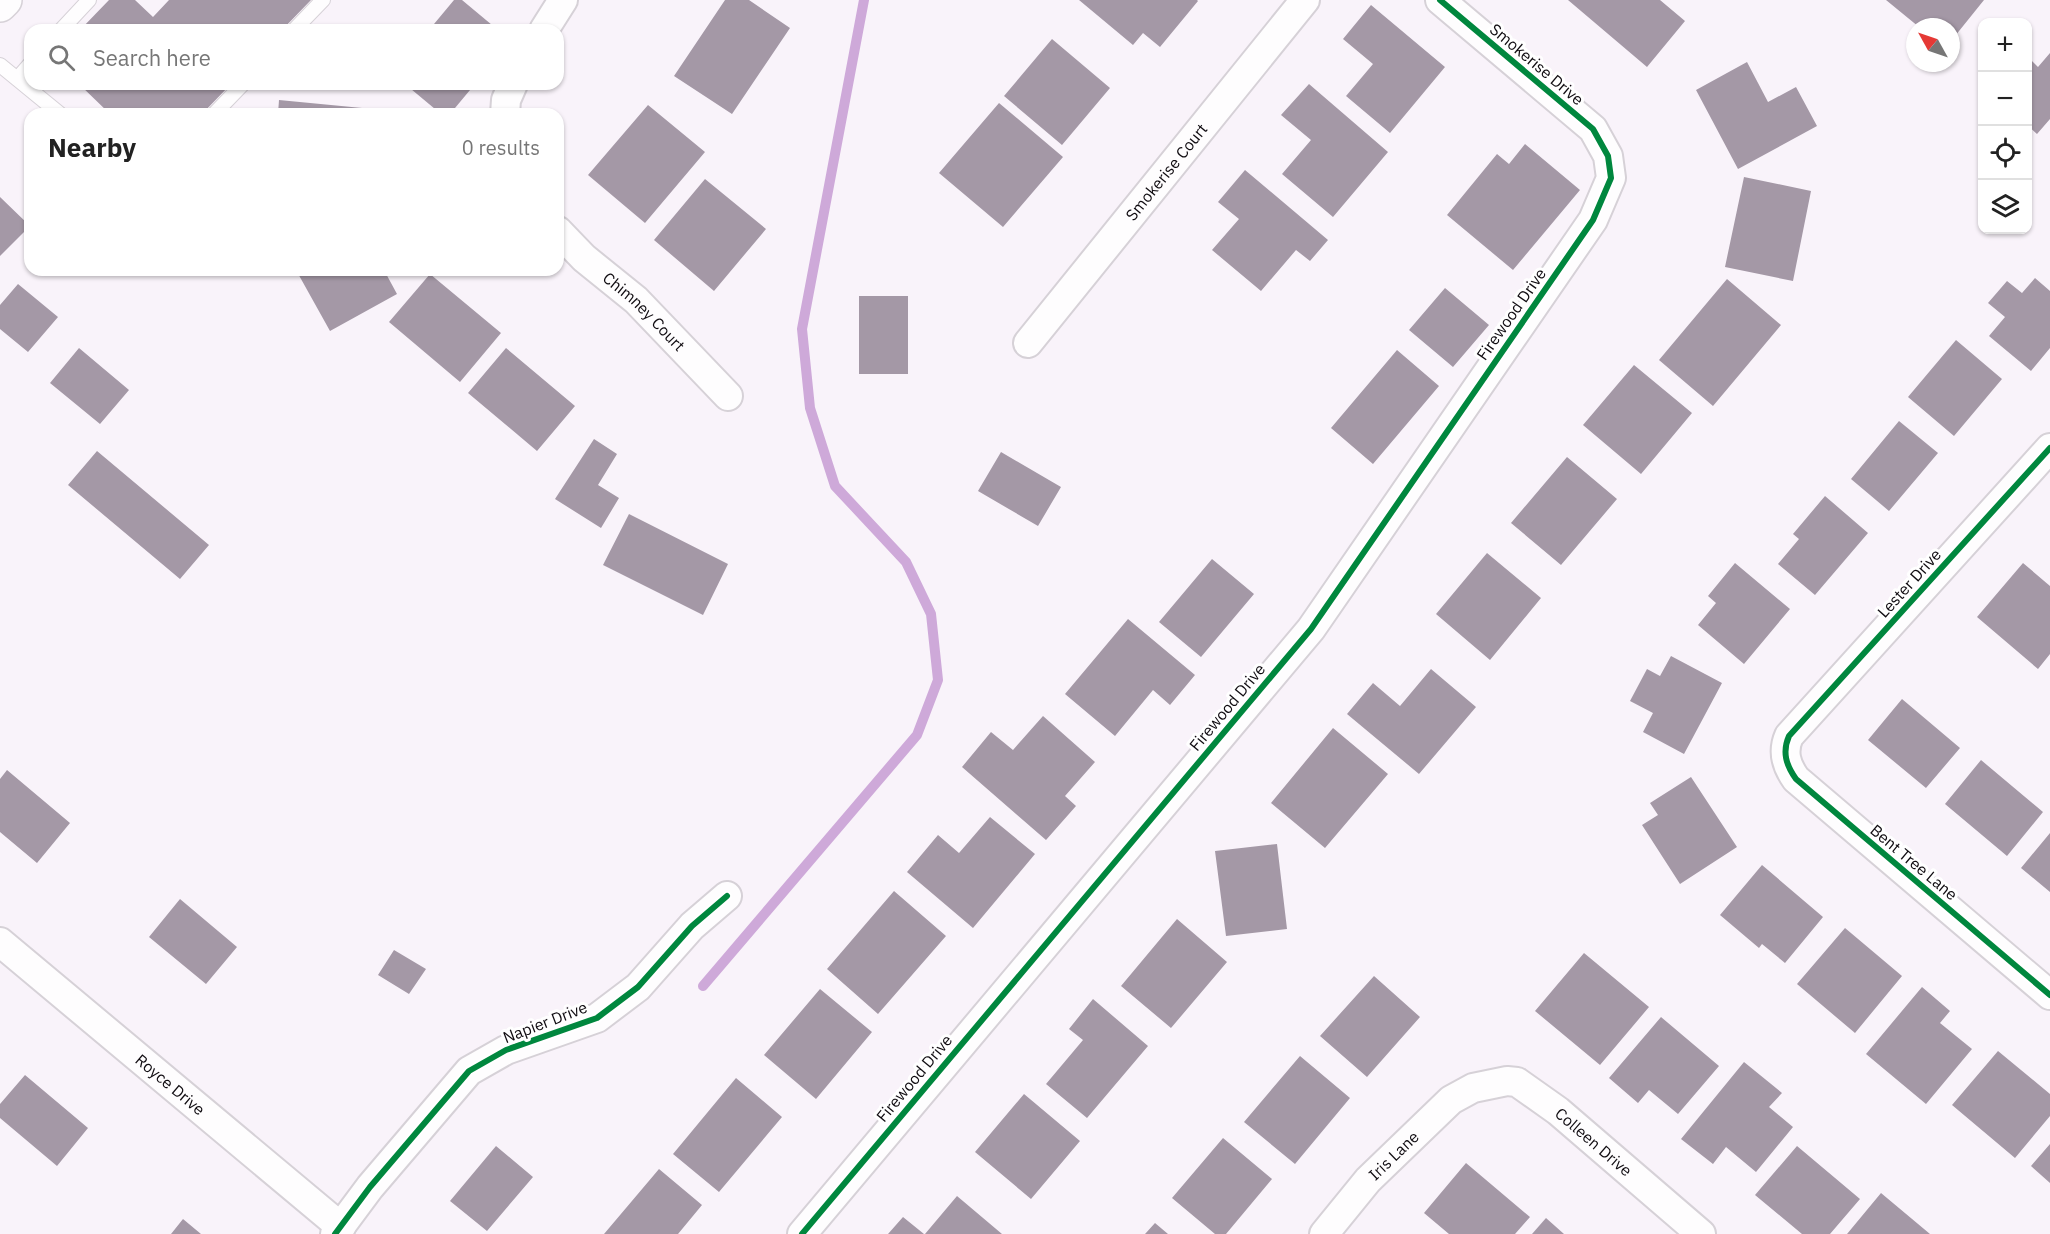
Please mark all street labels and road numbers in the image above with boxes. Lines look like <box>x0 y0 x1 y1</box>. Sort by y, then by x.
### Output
street label: Smokerise Drive <box>1486 19 1588 109</box>
street label: Smokerise Court <box>1121 119 1211 224</box>
street label: Firewood Drive <box>1472 264 1550 364</box>
street label: Chimney Court <box>599 267 689 355</box>
street label: Lester Drive <box>1873 544 1945 621</box>
street label: Firewood Drive <box>1185 659 1269 755</box>
street label: Bent Tree Lane <box>1866 820 1962 904</box>
street label: Napier Drive <box>500 997 590 1047</box>
street label: Firewood Drive <box>872 1030 956 1126</box>
street label: Royce Drive <box>131 1050 209 1119</box>
street label: Colleen Drive <box>1551 1103 1636 1180</box>
street label: Iris Lane <box>1364 1127 1423 1184</box>

